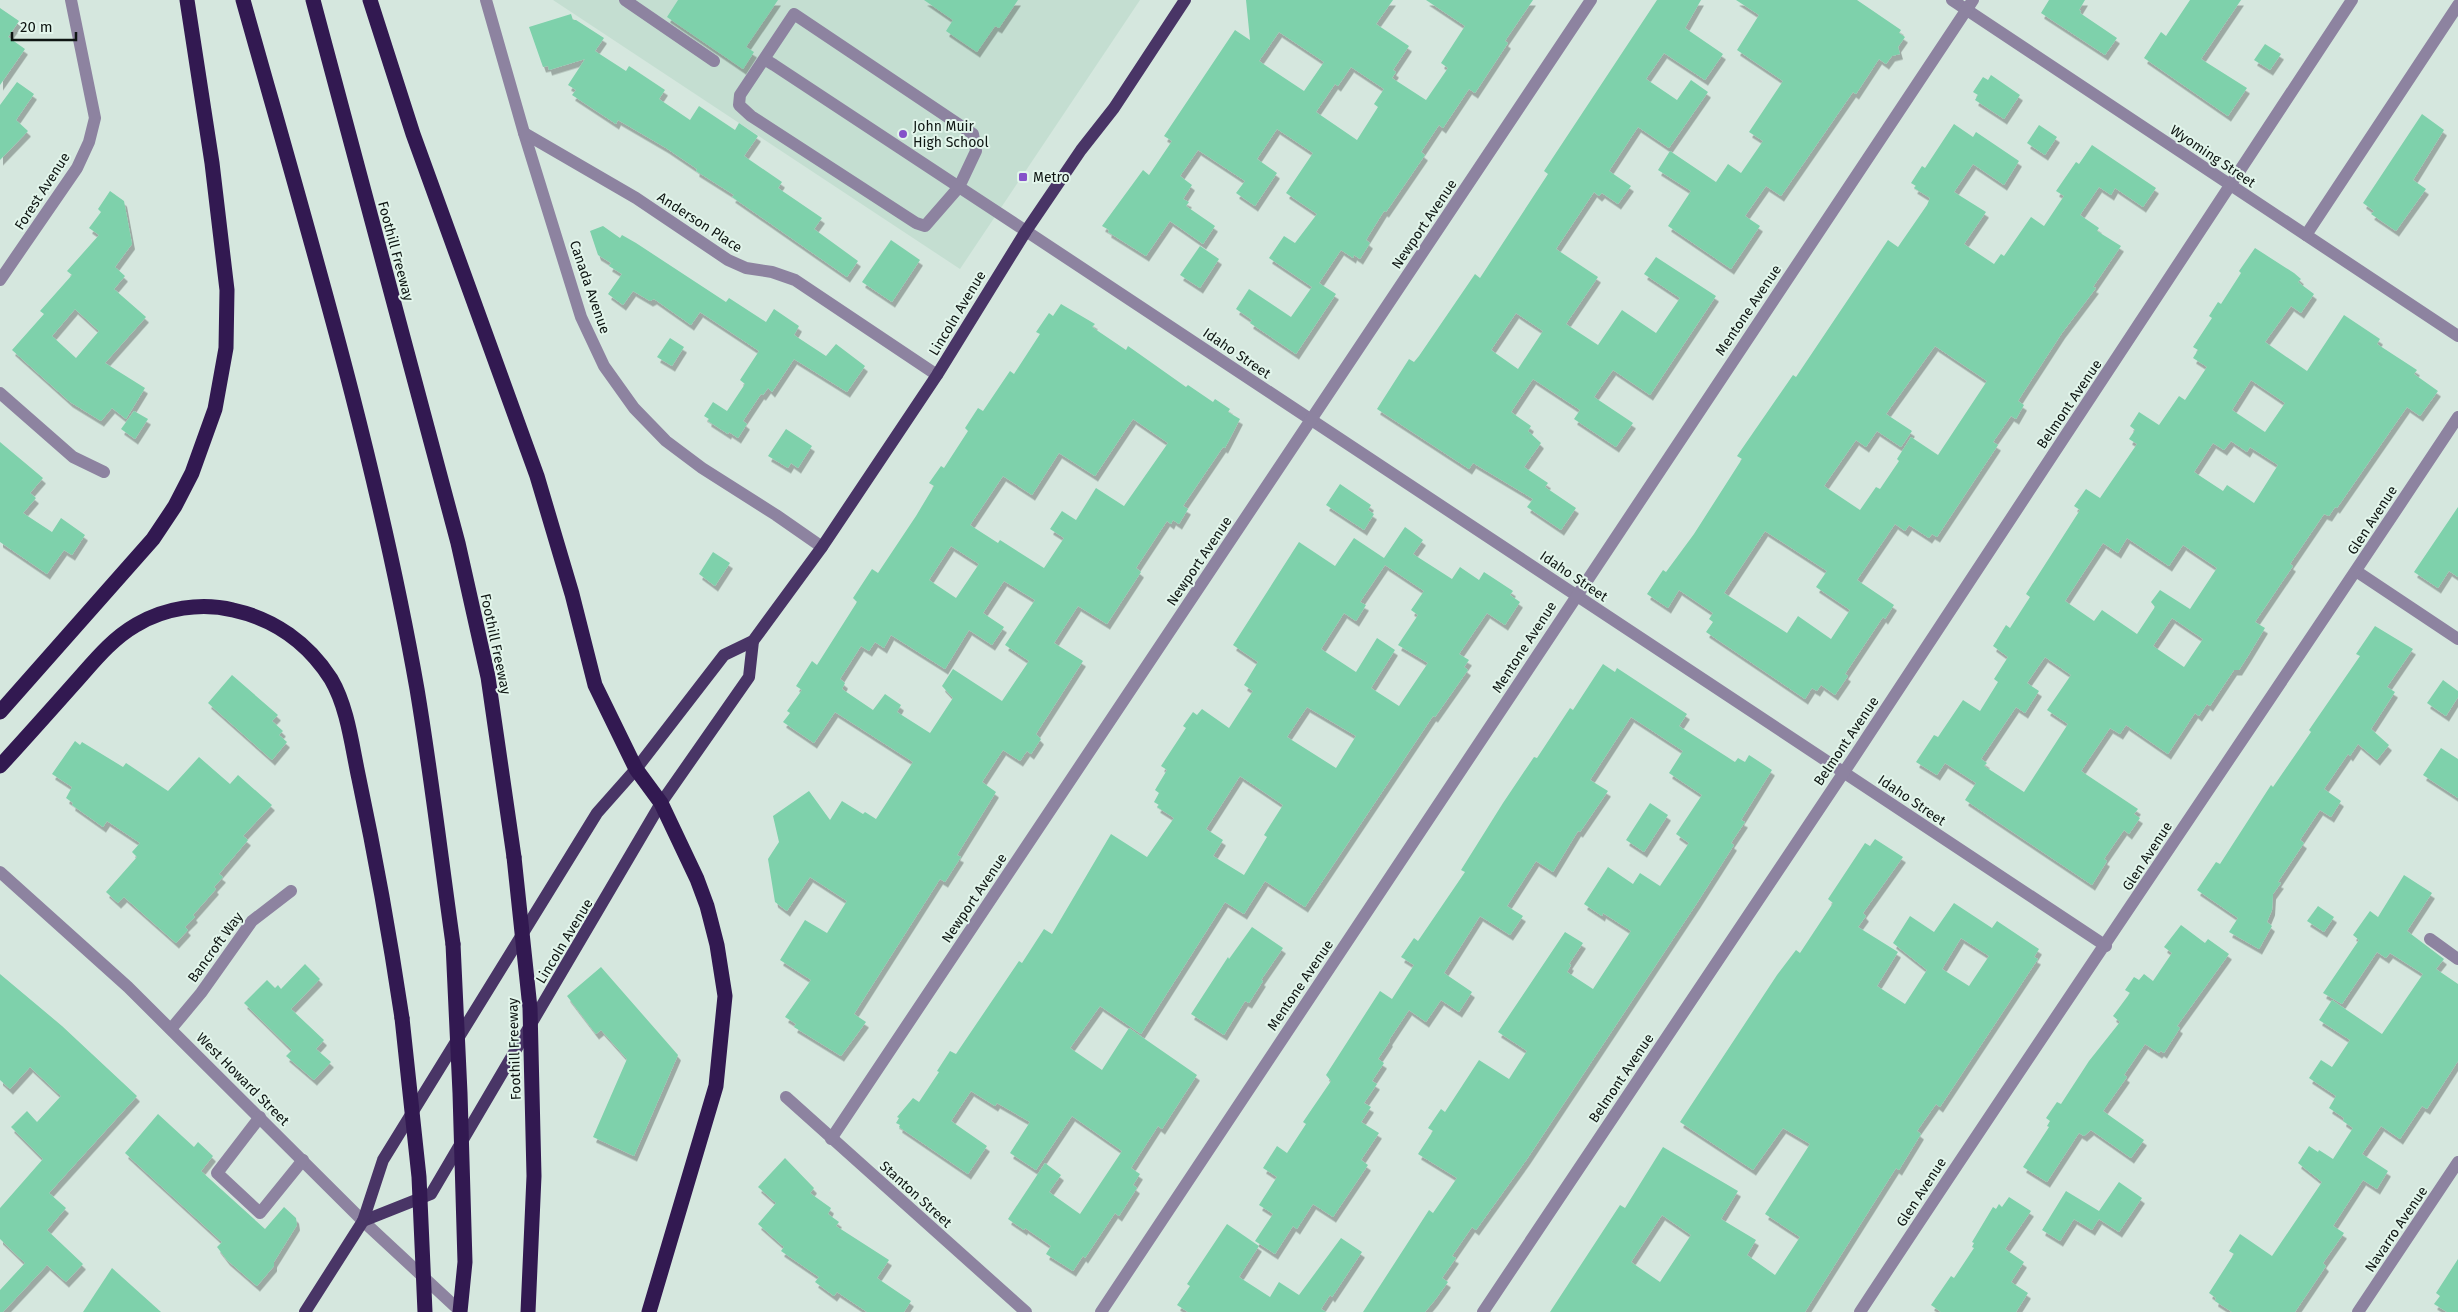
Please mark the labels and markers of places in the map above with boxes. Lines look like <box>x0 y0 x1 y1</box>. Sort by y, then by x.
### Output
place label: John Muir High School <box>913 118 989 151</box>
marker: John Muir High School <box>897 128 909 140</box>
place label: Metro <box>1033 169 1070 186</box>
marker: Metro <box>1017 171 1029 183</box>

